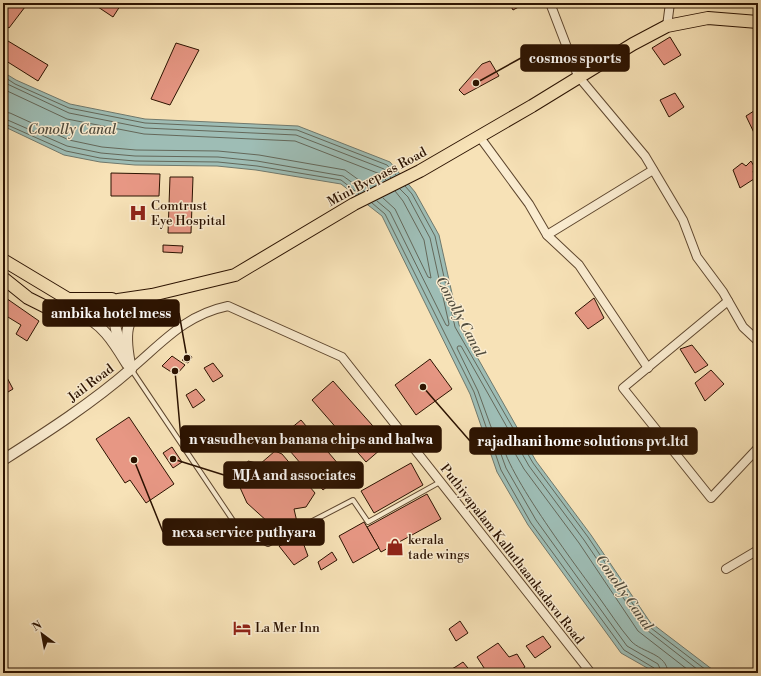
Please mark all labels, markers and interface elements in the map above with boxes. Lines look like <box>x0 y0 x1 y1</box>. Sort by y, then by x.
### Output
callout: cosmos sports <box>521 45 629 71</box>
text: cosmos sports <box>529 50 621 68</box>
water label: Conolly Canal <box>28 121 117 139</box>
street label: Mini Byepass Road <box>325 144 430 210</box>
place label: Comtrust Eye Hospital <box>151 198 226 229</box>
hospital icon: Comtrust Eye Hospital <box>128 203 148 223</box>
water label: Conolly Canal <box>431 274 489 361</box>
callout: ambika hotel mess <box>43 300 179 326</box>
text: ambika hotel mess <box>51 305 171 323</box>
street label: Jail Road <box>64 360 117 406</box>
callout: n vasudhevan banana chips and halwa <box>181 426 441 452</box>
callout: rajadhani home solutions pvt.ltd <box>470 428 697 454</box>
text: n vasudhevan banana chips and halwa <box>189 431 433 449</box>
text: rajadhani home solutions pvt.ltd <box>477 433 689 451</box>
street label: Puthiyapalam Kalluthaankadavu Road <box>437 461 588 648</box>
callout: MJA and associates <box>224 462 363 488</box>
text: MJA and associates <box>232 467 356 485</box>
callout: nexa service puthyara <box>163 519 324 545</box>
text: nexa service puthyara <box>172 524 317 542</box>
place label: kerala tade wings <box>408 532 470 563</box>
shop icon: kerala tade wings <box>385 537 405 557</box>
water label: Conolly Canal <box>591 552 657 635</box>
north arrow <box>22 614 62 654</box>
text: N <box>30 618 45 635</box>
hotel icon: La Mer Inn <box>232 618 252 638</box>
place label: La Mer Inn <box>255 620 320 636</box>

